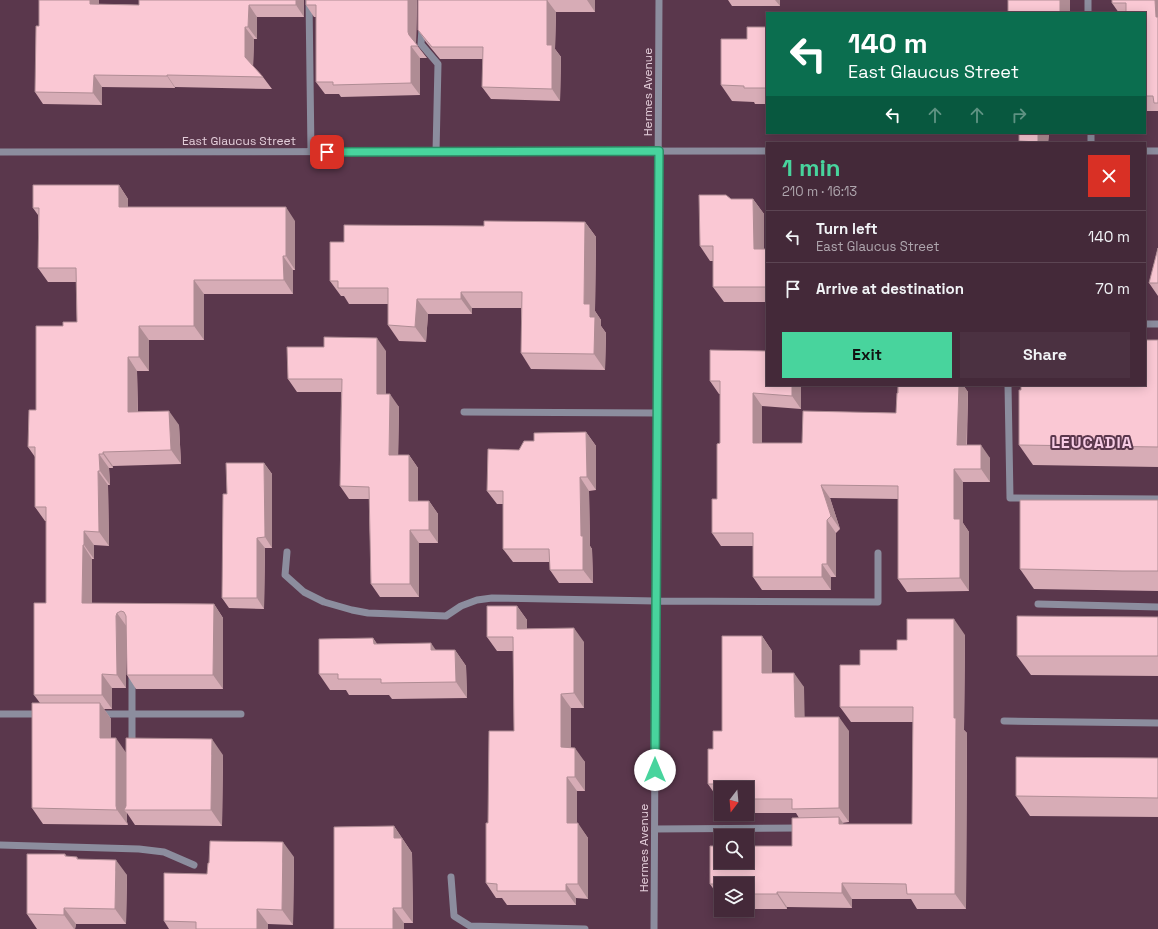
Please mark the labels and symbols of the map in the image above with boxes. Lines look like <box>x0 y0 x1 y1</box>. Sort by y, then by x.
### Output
street label: Hermes Avenue <box>640 48 656 136</box>
street label: East Glaucus Street <box>182 133 296 149</box>
pin <box>310 135 344 169</box>
district label: LEUCADIA <box>1051 432 1133 453</box>
position arrow <box>634 749 676 791</box>
north arrow <box>714 781 754 821</box>
street label: Hermes Avenue <box>636 804 652 892</box>

